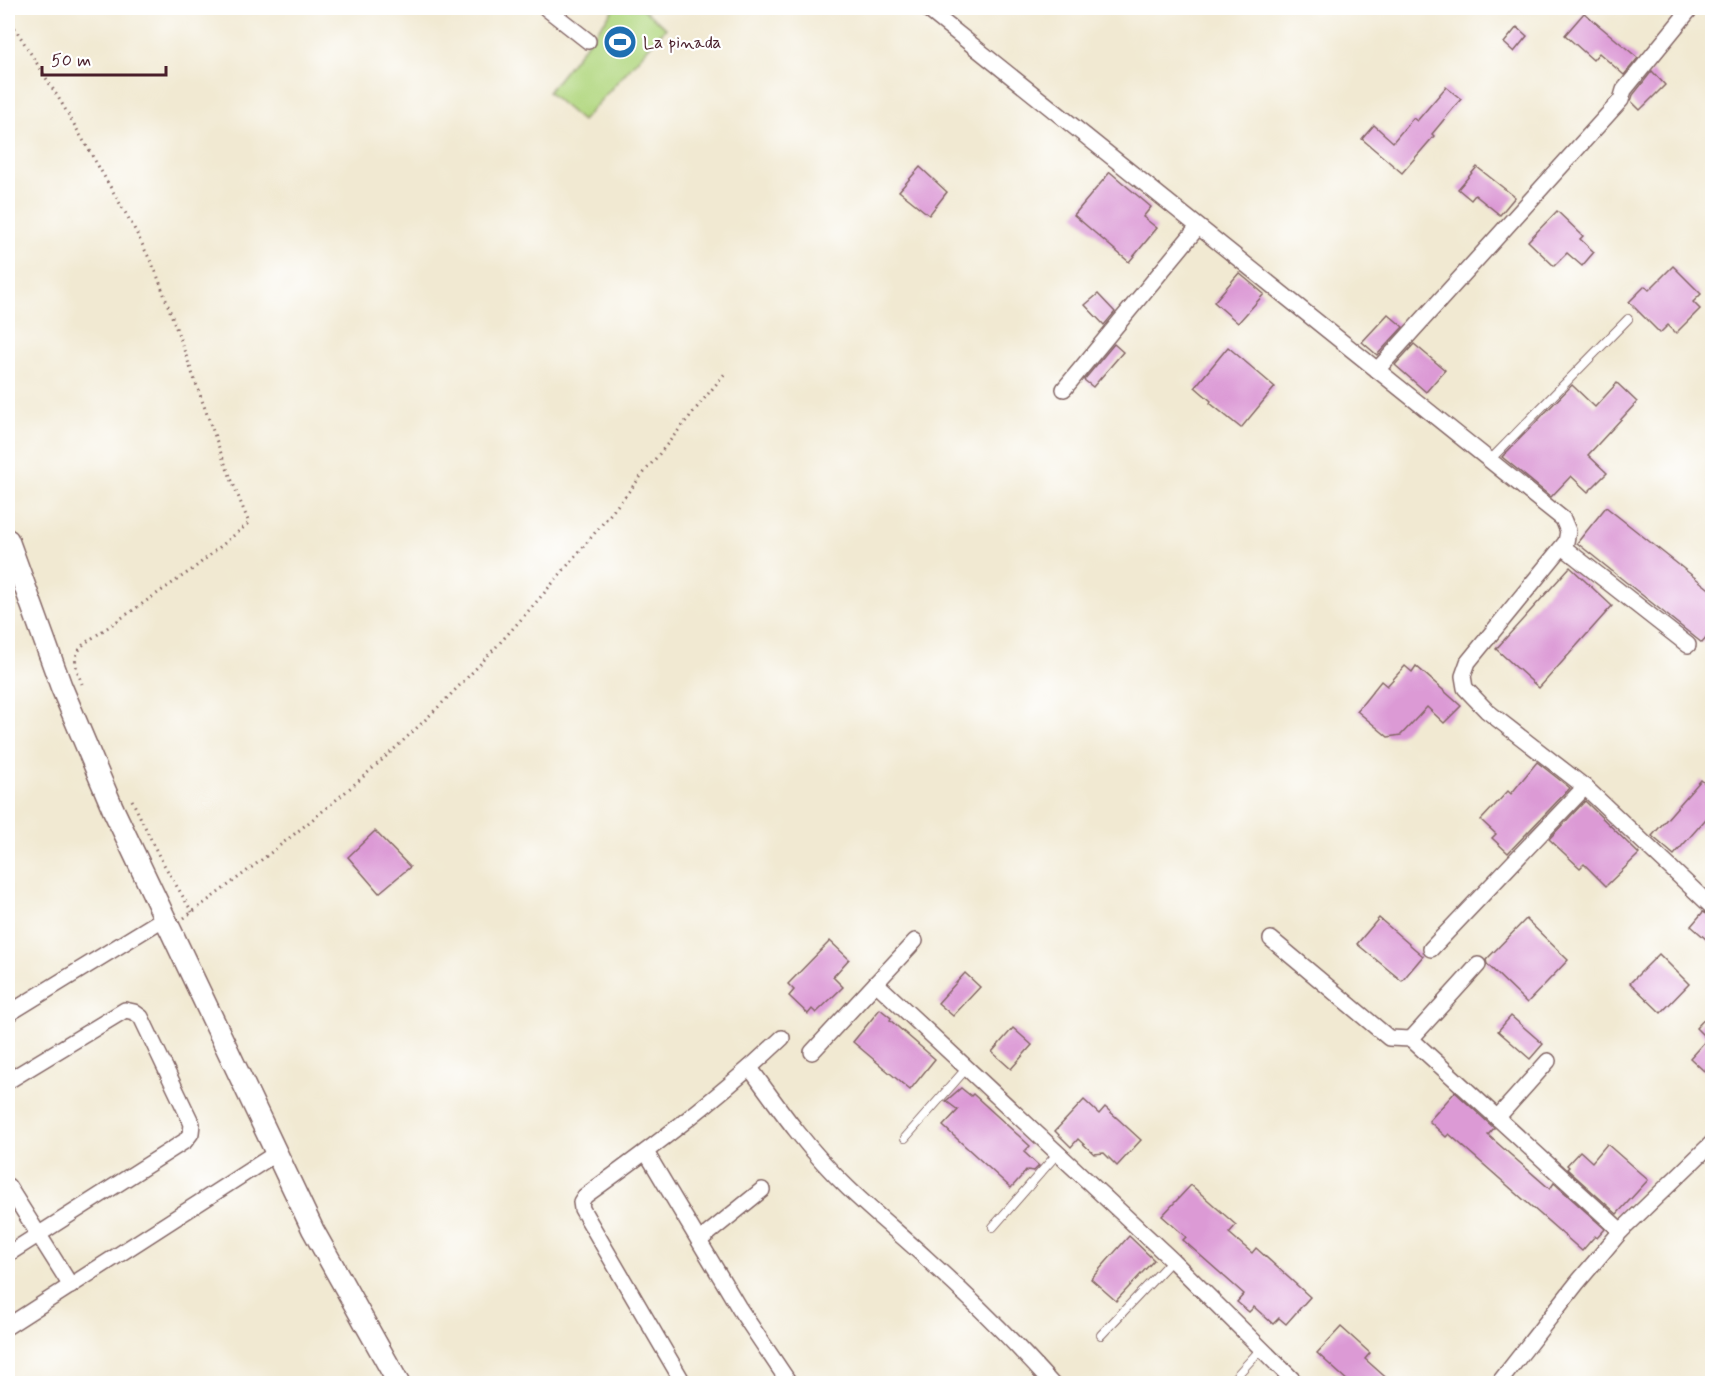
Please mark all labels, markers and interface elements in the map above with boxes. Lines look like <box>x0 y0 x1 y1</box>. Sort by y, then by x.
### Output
sports icon: La pinada <box>602 24 638 60</box>
place label: La pinada <box>643 31 722 55</box>
scale bar <box>42 39 166 77</box>
text: 50 m <box>51 49 91 73</box>

